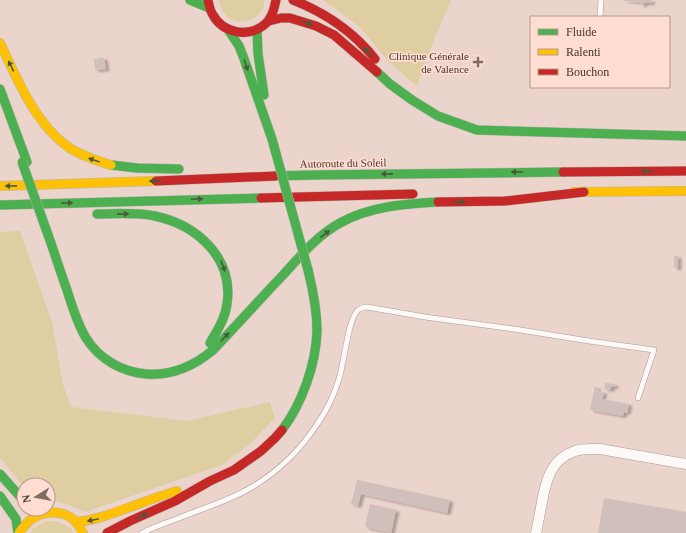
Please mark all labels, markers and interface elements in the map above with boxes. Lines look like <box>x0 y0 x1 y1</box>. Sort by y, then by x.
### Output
legend <box>530 16 670 88</box>
one-way arrow <box>301 20 313 26</box>
text: Fluide <box>566 25 597 39</box>
text: Ralenti <box>566 45 601 59</box>
one-way arrow <box>364 46 373 57</box>
place label: Clinique Générale de Valence <box>389 50 469 75</box>
marker: Clinique Générale de Valence <box>472 56 484 68</box>
one-way arrow <box>244 59 250 71</box>
one-way arrow <box>8 60 14 72</box>
text: Bouchon <box>566 65 609 79</box>
street label: Autoroute du Soleil <box>300 156 386 170</box>
one-way arrow <box>88 157 100 163</box>
one-way arrow <box>640 168 653 174</box>
one-way arrow <box>510 169 523 175</box>
one-way arrow <box>380 171 393 177</box>
one-way arrow <box>148 178 161 184</box>
one-way arrow <box>4 183 17 189</box>
one-way arrow <box>191 196 204 202</box>
one-way arrow <box>453 199 466 205</box>
one-way arrow <box>61 200 74 206</box>
one-way arrow <box>117 211 130 217</box>
one-way arrow <box>319 229 330 238</box>
one-way arrow <box>220 261 226 273</box>
one-way arrow <box>220 332 230 342</box>
north arrow <box>16 477 56 517</box>
text: N <box>20 494 33 504</box>
one-way arrow <box>136 513 148 519</box>
one-way arrow <box>86 517 99 523</box>

